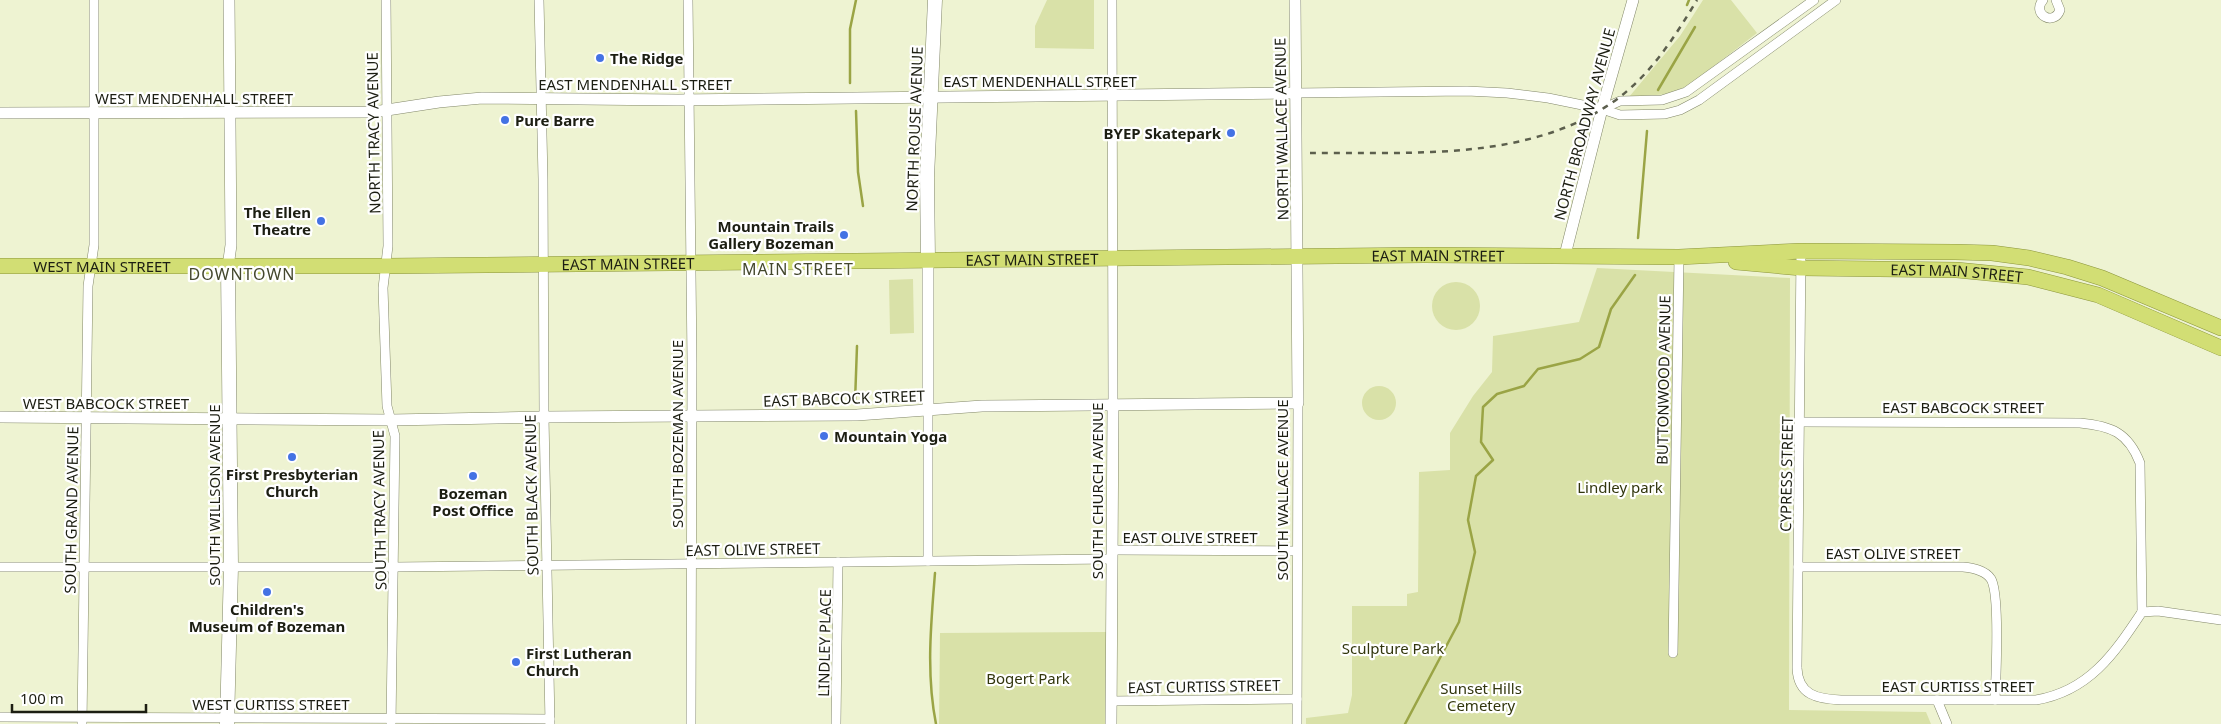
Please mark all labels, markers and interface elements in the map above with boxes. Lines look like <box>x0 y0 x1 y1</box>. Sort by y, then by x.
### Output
street label: NORTH BROADWAY AVENUE <box>1549 26 1619 222</box>
street label: NORTH WALLACE AVENUE <box>1269 38 1293 220</box>
street label: NORTH ROUSE AVENUE <box>901 46 927 212</box>
place label: The Ridge <box>610 48 684 68</box>
street label: NORTH TRACY AVENUE <box>362 52 384 214</box>
marker: The Ridge <box>594 52 606 64</box>
street label: EAST MENDENHALL STREET <box>943 71 1137 91</box>
street label: EAST MENDENHALL STREET <box>538 74 732 94</box>
street label: WEST MENDENHALL STREET <box>95 88 294 108</box>
place label: Pure Barre <box>515 110 594 130</box>
marker: Pure Barre <box>499 114 511 126</box>
place label: BYEP Skatepark <box>1104 123 1222 143</box>
marker: BYEP Skatepark <box>1225 127 1237 139</box>
place label: The Ellen Theatre <box>244 202 311 239</box>
marker: The Ellen Theatre <box>315 215 327 227</box>
place label: Mountain Trails Gallery Bozeman <box>708 216 834 253</box>
marker: Mountain Trails Gallery Bozeman <box>838 229 850 241</box>
street label: EAST MAIN STREET <box>1371 245 1505 266</box>
street label: EAST MAIN STREET <box>965 248 1099 270</box>
street label: EAST MAIN STREET <box>561 253 695 274</box>
street label: WEST MAIN STREET <box>33 256 171 276</box>
district label: MAIN STREET <box>742 258 854 280</box>
street label: EAST MAIN STREET <box>1890 259 2025 287</box>
district label: DOWNTOWN <box>188 263 296 285</box>
street label: BUTTONWOOD AVENUE <box>1652 295 1674 465</box>
street label: SOUTH BOZEMAN AVENUE <box>667 340 687 528</box>
street label: EAST BABCOCK STREET <box>763 385 926 411</box>
street label: WEST BABCOCK STREET <box>23 393 190 413</box>
street label: EAST BABCOCK STREET <box>1882 397 2045 417</box>
street label: SOUTH WALLACE AVENUE <box>1272 400 1292 580</box>
street label: SOUTH CHURCH AVENUE <box>1087 403 1107 579</box>
street label: SOUTH WILLSON AVENUE <box>204 404 224 586</box>
street label: SOUTH BLACK AVENUE <box>520 414 542 576</box>
street label: CYPRESS STREET <box>1775 415 1797 532</box>
street label: SOUTH GRAND AVENUE <box>60 426 82 594</box>
place label: Mountain Yoga <box>834 426 947 446</box>
street label: SOUTH TRACY AVENUE <box>368 430 390 590</box>
marker: Mountain Yoga <box>818 430 830 442</box>
marker: First Presbyterian Church <box>286 451 298 463</box>
place label: First Presbyterian Church <box>226 464 358 501</box>
marker: Bozeman Post Office <box>467 470 479 482</box>
park label: Lindley park <box>1577 477 1663 497</box>
place label: Bozeman Post Office <box>432 483 514 520</box>
street label: EAST OLIVE STREET <box>1122 527 1258 547</box>
street label: EAST OLIVE STREET <box>685 538 821 560</box>
street label: EAST OLIVE STREET <box>1825 543 1961 563</box>
marker: Children's Museum of Bozeman <box>261 586 273 598</box>
street label: LINDLEY PLACE <box>813 589 835 697</box>
place label: Children's Museum of Bozeman <box>189 599 345 636</box>
park label: Sculpture Park <box>1342 638 1444 658</box>
place label: First Lutheran Church <box>526 643 632 680</box>
marker: First Lutheran Church <box>510 656 522 668</box>
park label: Bogert Park <box>986 668 1070 688</box>
street label: EAST CURTISS STREET <box>1127 675 1281 697</box>
street label: EAST CURTISS STREET <box>1882 676 2035 696</box>
park label: Sunset Hills Cemetery <box>1440 678 1522 715</box>
scale bar <box>12 682 146 714</box>
text: 100 m <box>20 688 64 708</box>
street label: WEST CURTISS STREET <box>192 694 350 714</box>

